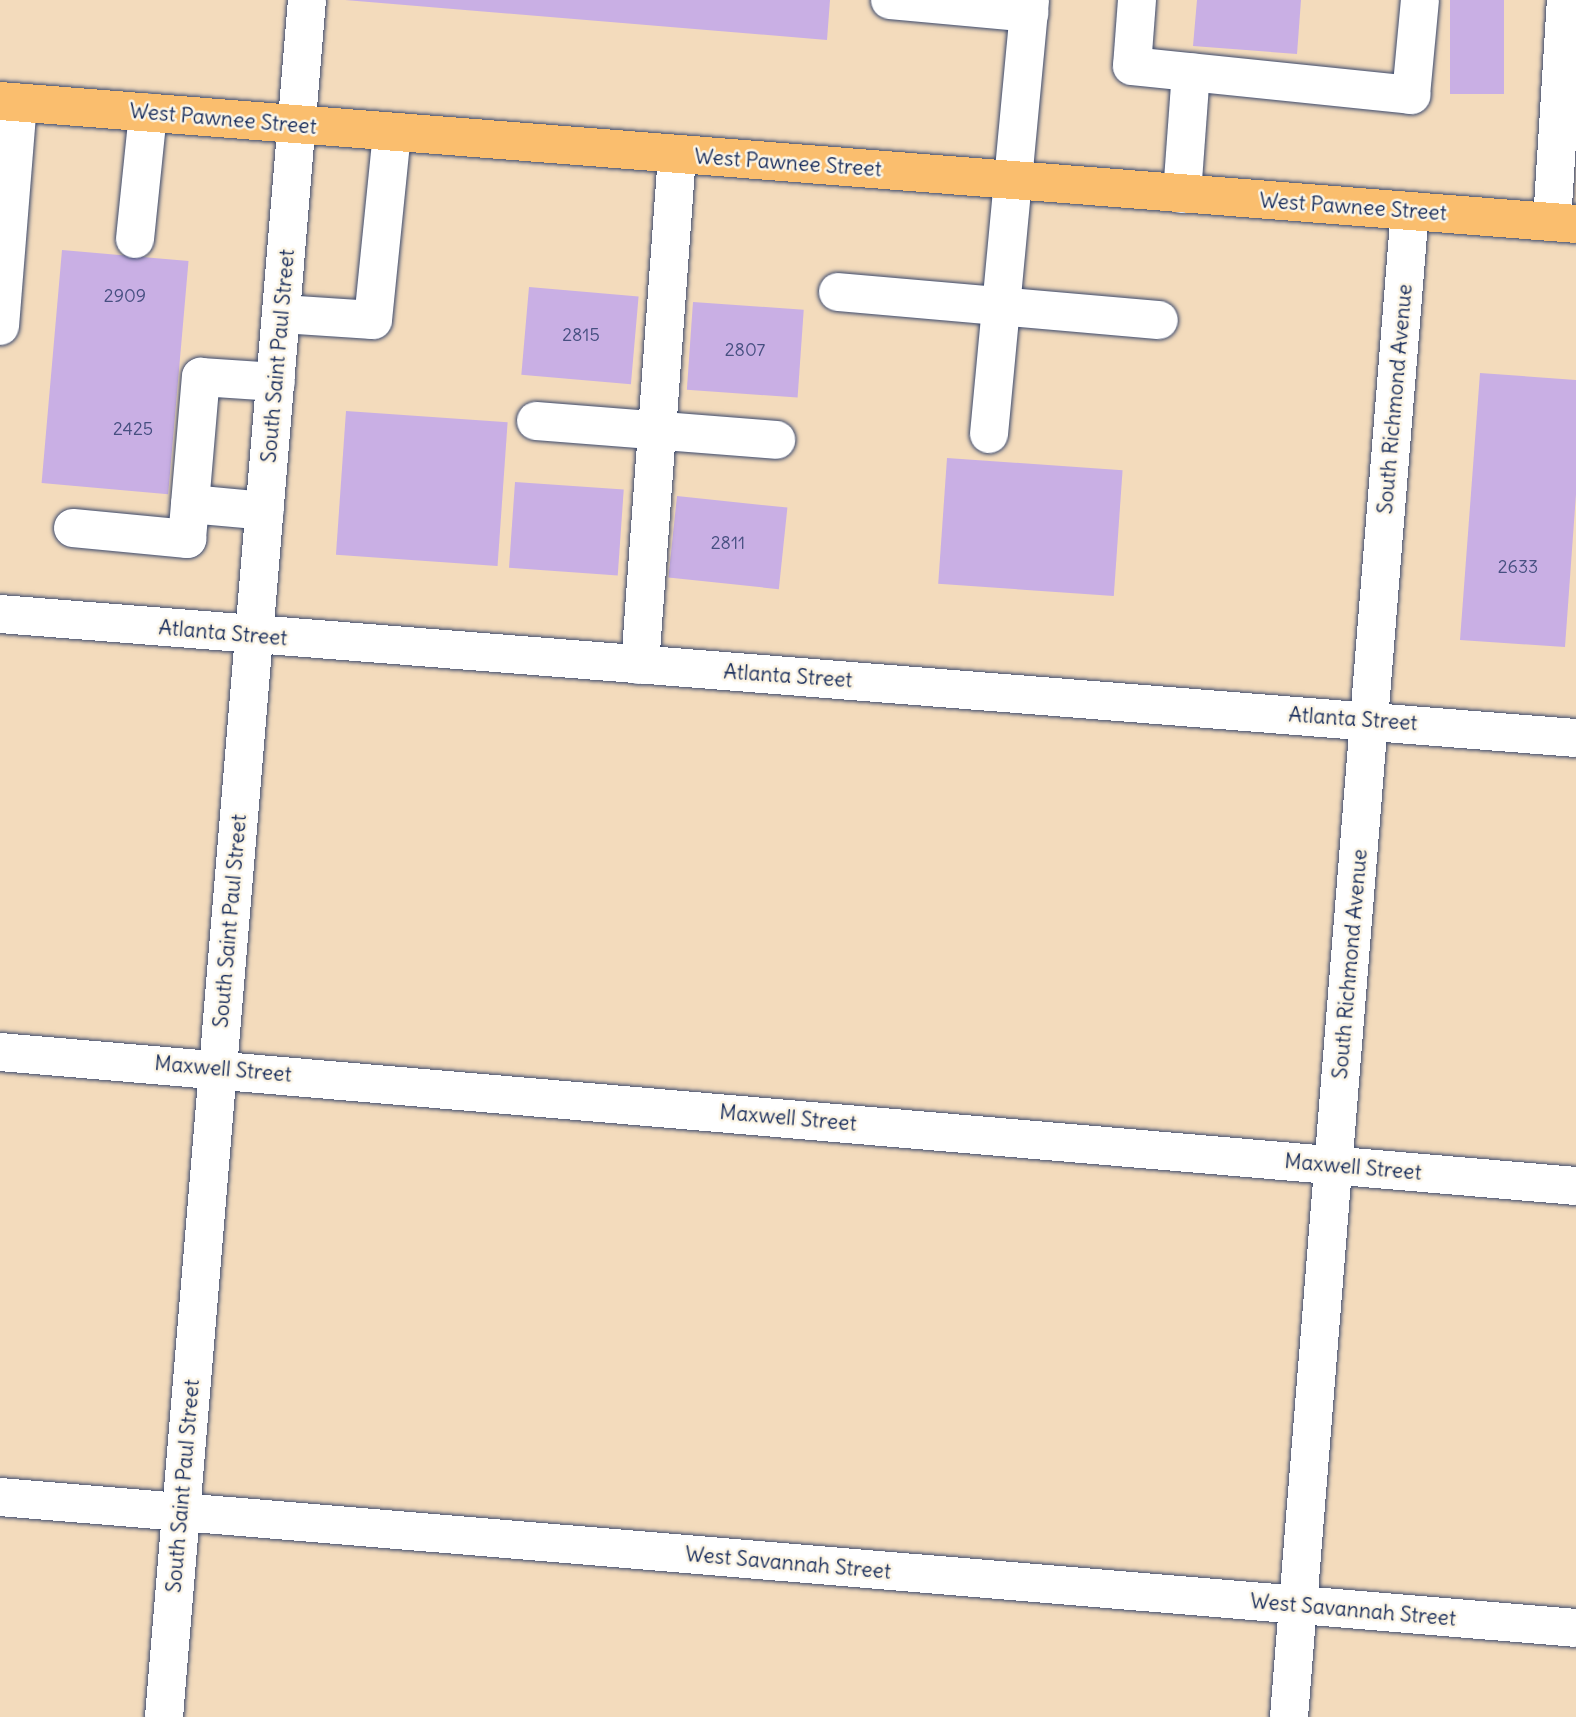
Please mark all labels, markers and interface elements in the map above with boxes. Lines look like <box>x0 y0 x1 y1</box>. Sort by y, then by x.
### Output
street label: West Pawnee Street <box>128 98 318 140</box>
street label: West Pawnee Street <box>693 144 883 182</box>
street label: West Pawnee Street <box>1258 188 1448 226</box>
street label: South Saint Paul Street <box>256 248 300 464</box>
street label: South Richmond Avenue <box>1372 283 1418 515</box>
house number: 2909 <box>104 285 146 307</box>
house number: 2815 <box>562 324 600 346</box>
house number: 2807 <box>725 339 765 361</box>
house number: 2425 <box>113 418 153 440</box>
house number: 2811 <box>711 532 745 554</box>
house number: 2633 <box>1498 556 1538 578</box>
street label: Atlanta Street <box>158 615 288 651</box>
street label: Atlanta Street <box>723 659 853 693</box>
street label: Atlanta Street <box>1288 702 1418 736</box>
street label: South Saint Paul Street <box>208 813 252 1029</box>
street label: South Richmond Avenue <box>1327 848 1373 1080</box>
street label: Maxwell Street <box>153 1050 293 1088</box>
street label: Maxwell Street <box>718 1099 858 1137</box>
street label: Maxwell Street <box>1283 1148 1423 1186</box>
street label: South Saint Paul Street <box>161 1378 205 1594</box>
street label: West Savannah Street <box>684 1541 892 1585</box>
street label: West Savannah Street <box>1249 1588 1457 1632</box>

